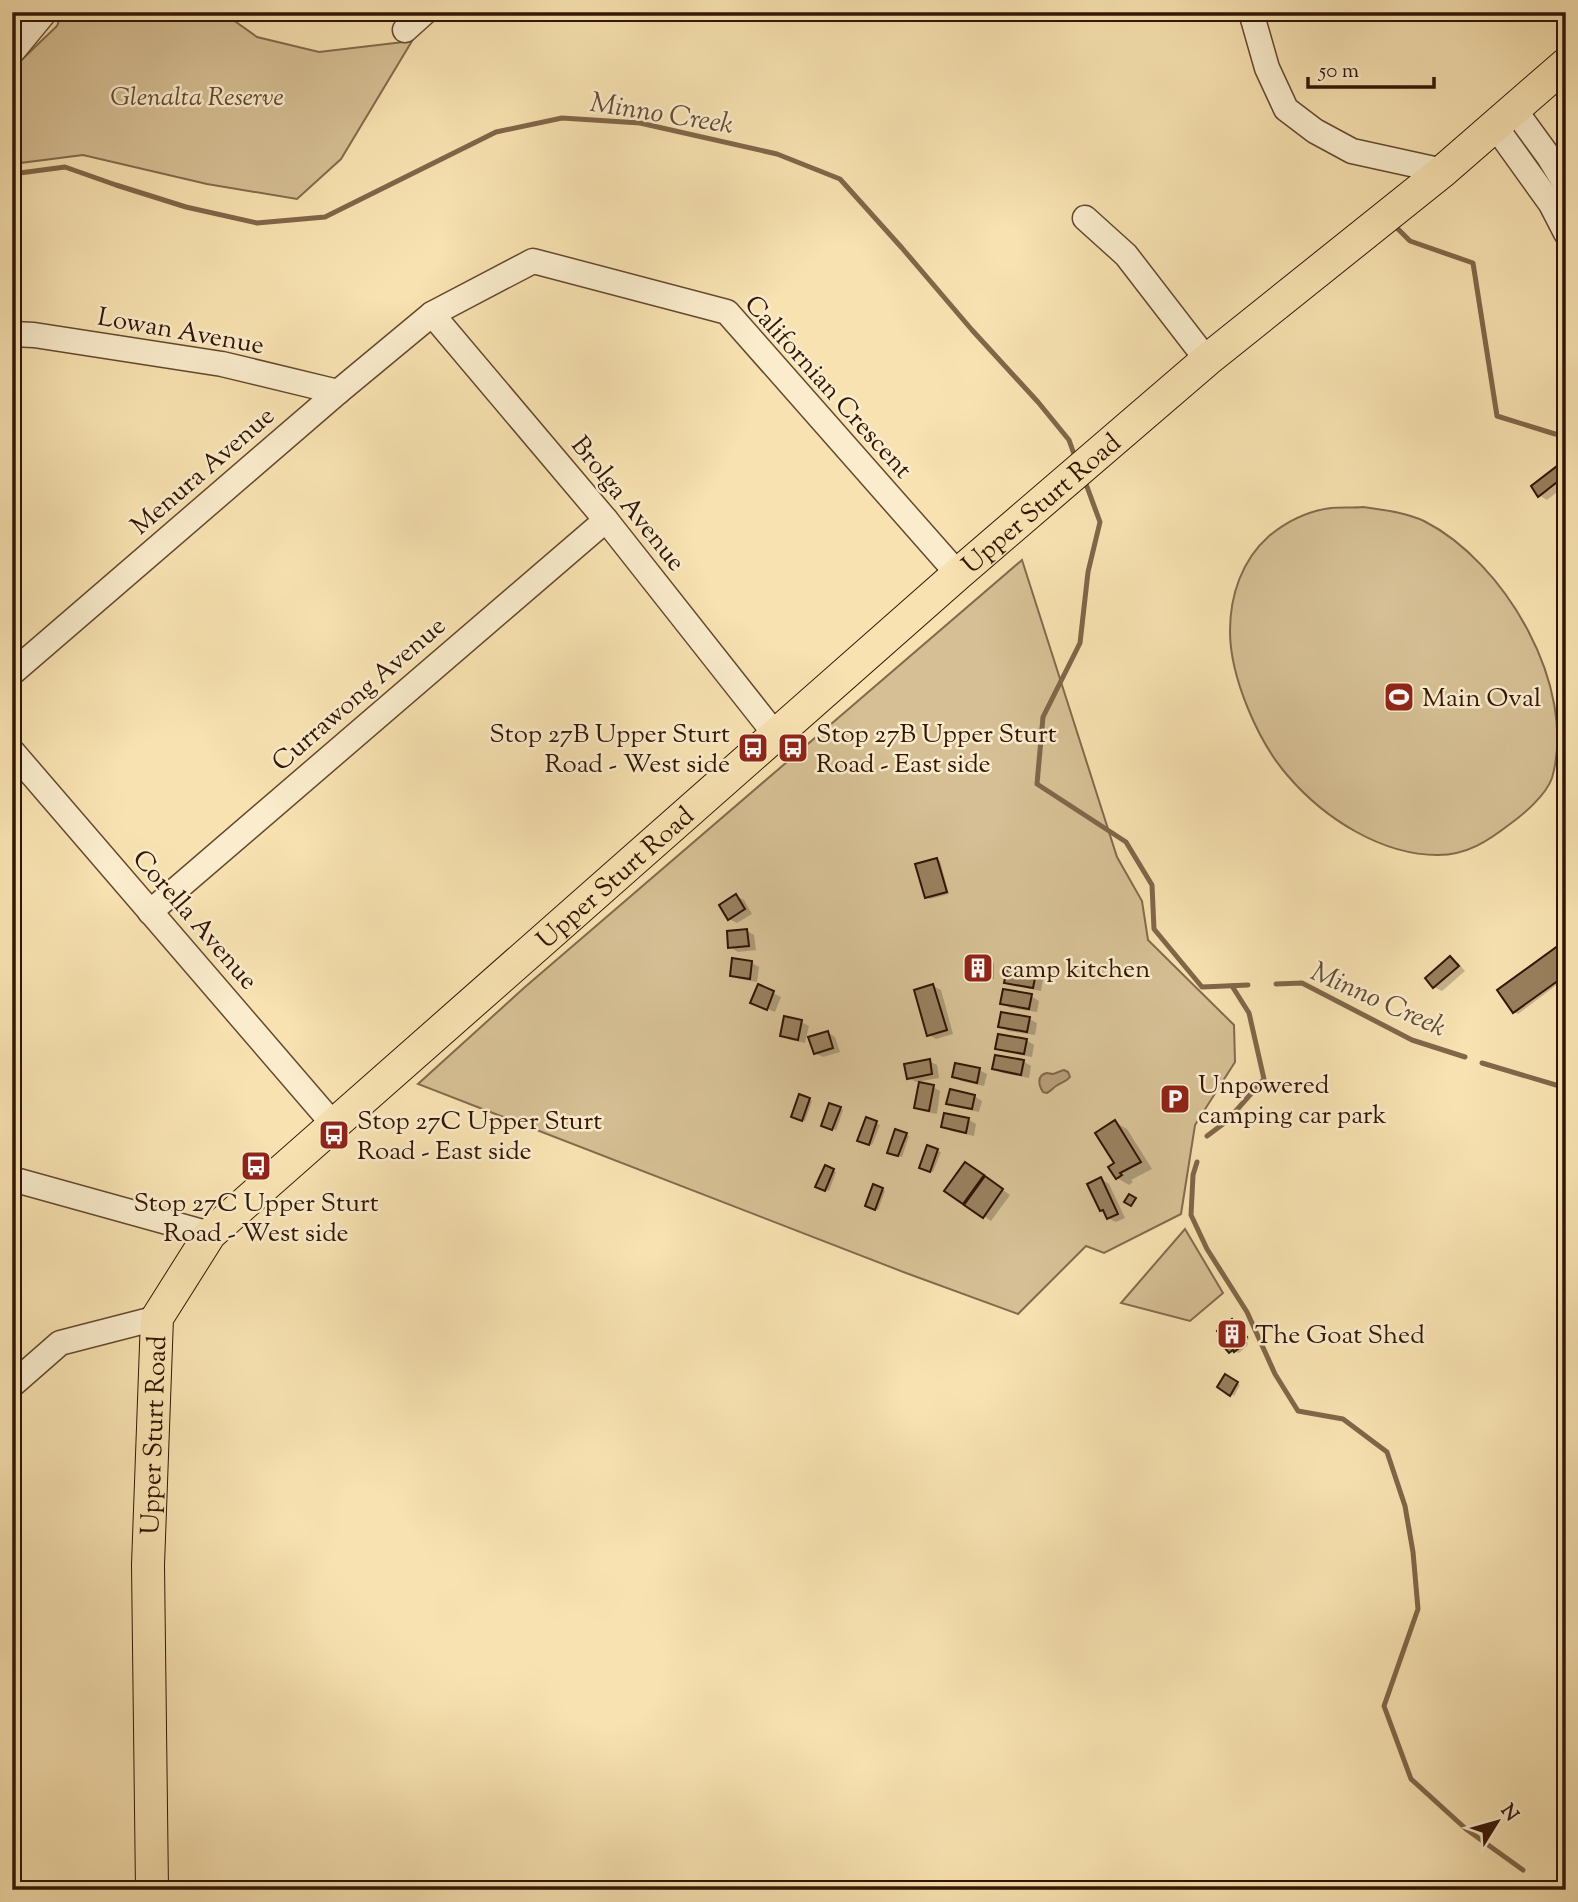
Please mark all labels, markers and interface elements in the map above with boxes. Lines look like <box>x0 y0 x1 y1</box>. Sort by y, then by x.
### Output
scale bar <box>1308 46 1434 90</box>
text: 50 m <box>1318 57 1359 87</box>
park label: Glenalta Reserve <box>110 80 284 117</box>
water label: Minno Creek <box>587 84 736 146</box>
street label: Californian Crescent <box>734 288 920 488</box>
street label: Lowan Avenue <box>94 300 267 365</box>
street label: Menura Avenue <box>124 399 284 545</box>
street label: Upper Sturt Road <box>955 426 1130 584</box>
street label: Brolga Avenue <box>561 429 693 580</box>
street label: Currawong Avenue <box>265 609 455 781</box>
sports icon: Main Oval <box>1382 680 1416 714</box>
place label: Main Oval <box>1422 681 1541 718</box>
place label: Stop 27B Upper Sturt Road - West side <box>489 717 730 784</box>
place label: Stop 27B Upper Sturt Road - East side <box>816 717 1057 784</box>
bus stop icon: Stop 27B Upper Sturt Road - West side <box>736 731 770 765</box>
bus stop icon: Stop 27B Upper Sturt Road - East side <box>776 731 810 765</box>
street label: Upper Sturt Road <box>529 799 703 959</box>
street label: Corella Avenue <box>123 842 266 999</box>
building icon: camp kitchen <box>961 951 995 985</box>
place label: camp kitchen <box>1001 952 1150 989</box>
water label: Minno Creek <box>1304 953 1452 1049</box>
place label: Unpowered camping car park <box>1198 1068 1387 1135</box>
parking icon: Unpowered camping car park <box>1158 1082 1192 1116</box>
place label: Stop 27C Upper Sturt Road - East side <box>357 1104 602 1171</box>
bus stop icon: Stop 27C Upper Sturt Road - East side <box>317 1118 351 1152</box>
bus stop icon: Stop 27C Upper Sturt Road - West side <box>239 1149 273 1183</box>
place label: Stop 27C Upper Sturt Road - West side <box>133 1186 379 1253</box>
building icon: The Goat Shed <box>1215 1317 1249 1351</box>
place label: The Goat Shed <box>1255 1318 1425 1355</box>
street label: Upper Sturt Road <box>133 1335 177 1535</box>
north arrow <box>1462 1786 1532 1856</box>
text: N <box>1493 1799 1524 1827</box>

